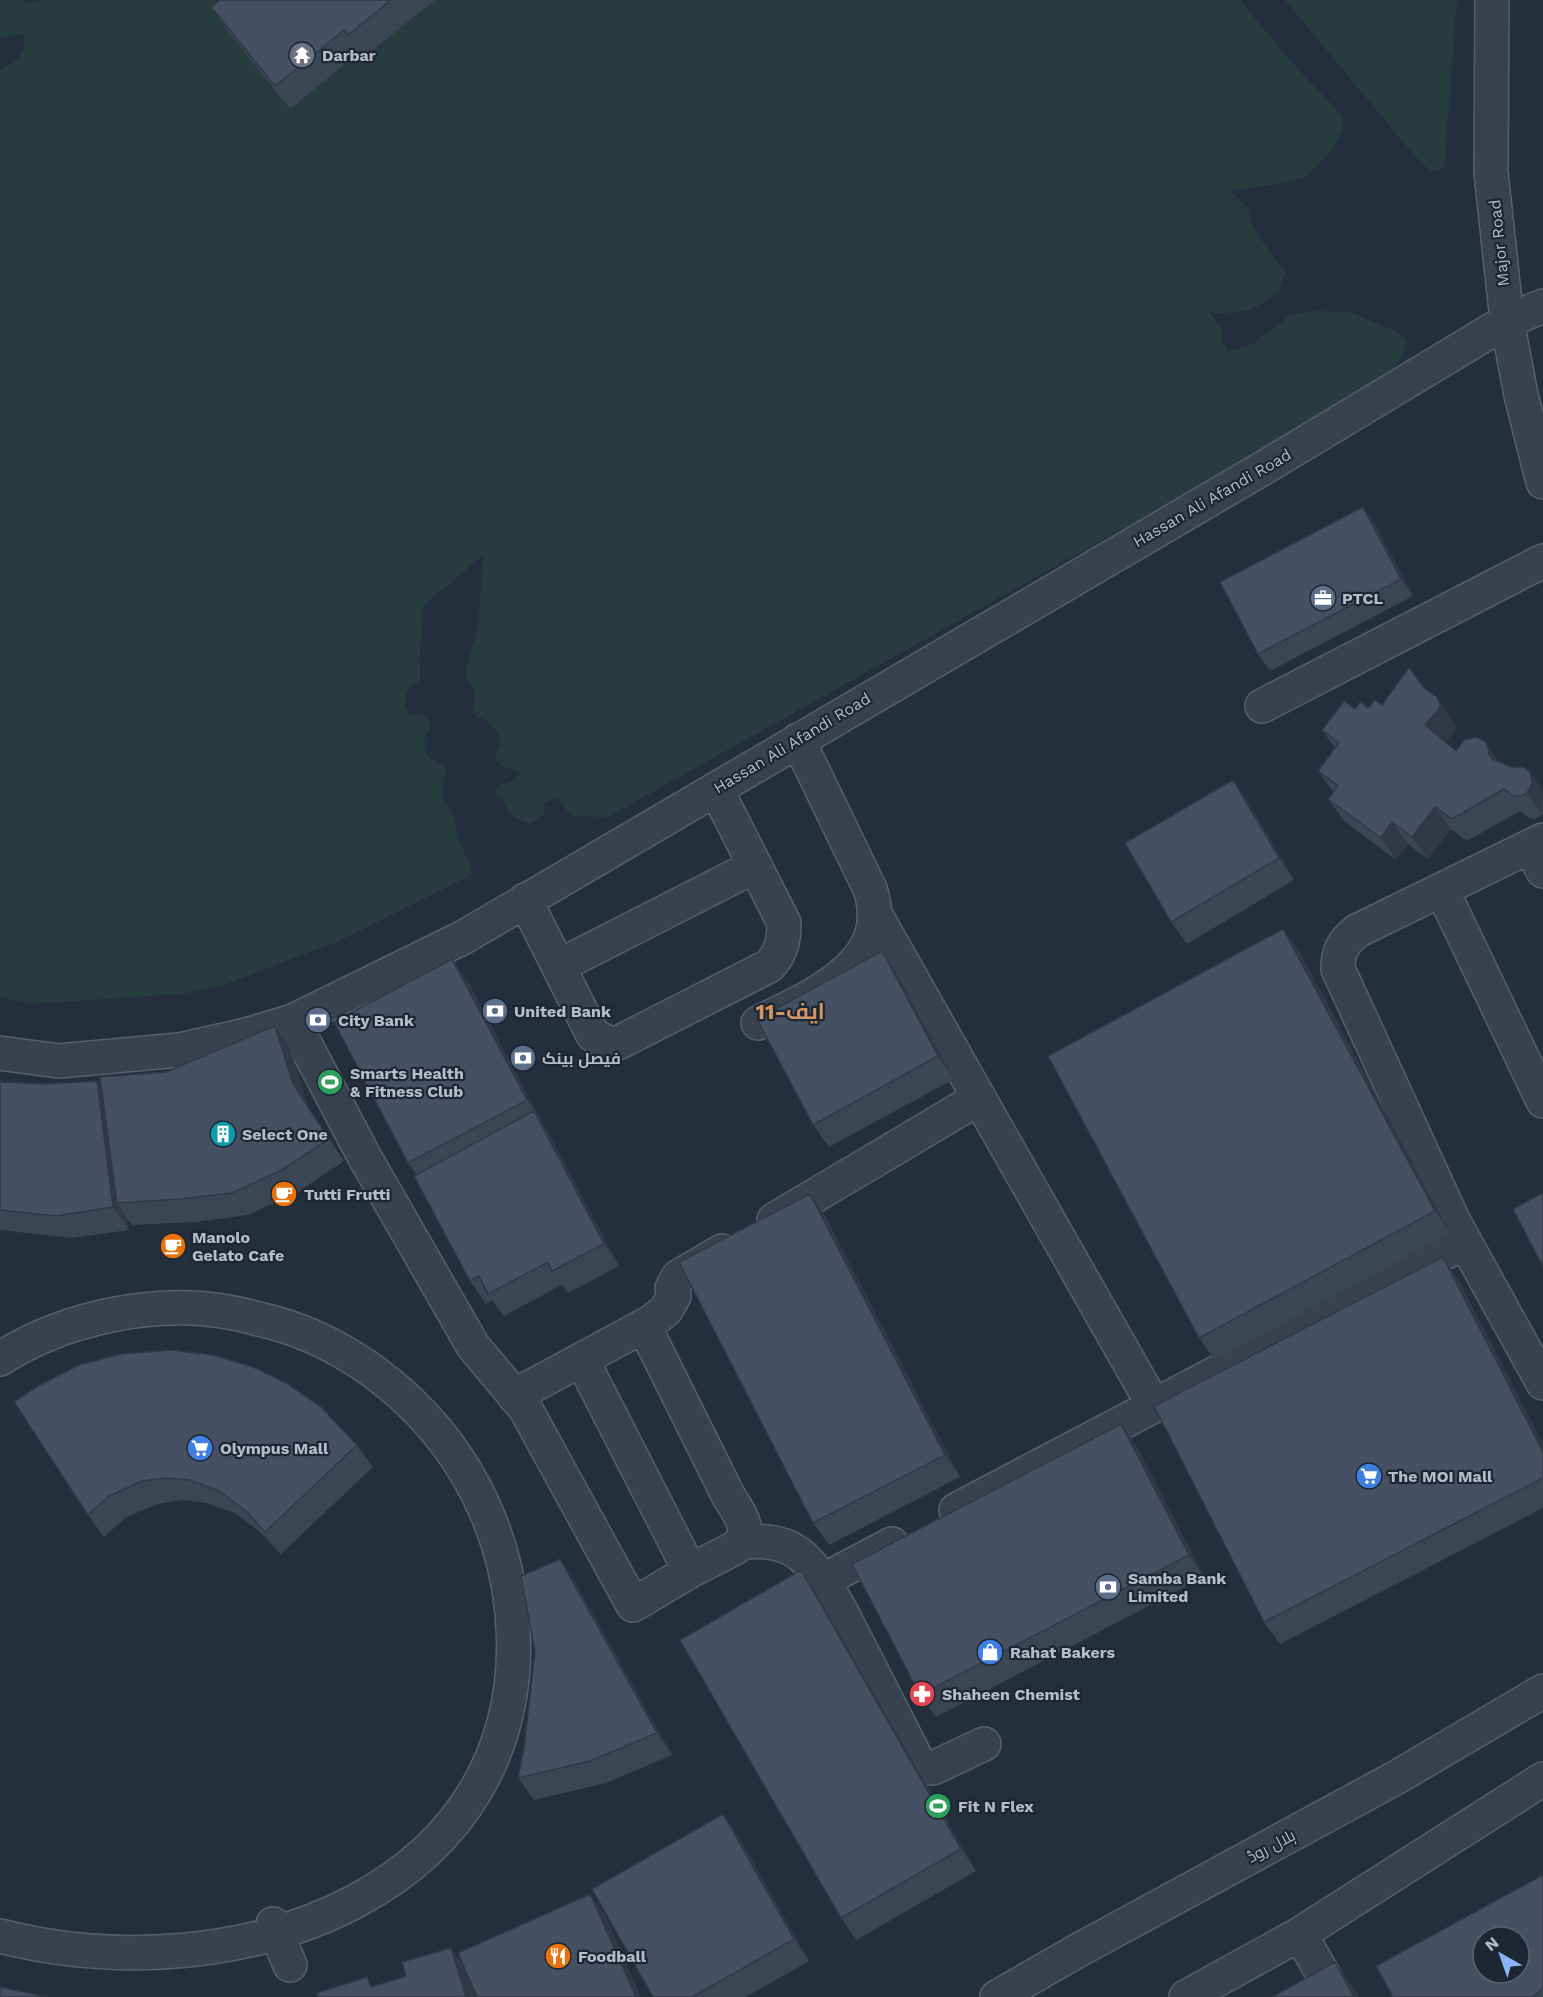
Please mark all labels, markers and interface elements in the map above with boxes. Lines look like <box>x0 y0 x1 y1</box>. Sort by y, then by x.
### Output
temple icon: Darbar <box>287 40 317 70</box>
place label: Darbar <box>322 46 376 65</box>
street label: Major Road <box>1485 199 1513 287</box>
street label: Hassan Ali Afandi Road <box>1129 445 1295 551</box>
office icon: PTCL <box>1308 583 1338 613</box>
place label: PTCL <box>1342 589 1383 608</box>
street label: Hassan Ali Afandi Road <box>710 689 874 797</box>
bank icon: United Bank <box>480 996 510 1026</box>
district label: ایف-11 <box>755 999 825 1024</box>
place label: United Bank <box>514 1002 611 1021</box>
bank icon: City Bank <box>303 1005 333 1035</box>
place label: City Bank <box>338 1011 414 1030</box>
bank icon: فیصل بینک <box>508 1043 538 1073</box>
place label: فیصل بینک <box>542 1049 621 1068</box>
place label: Smarts Health & Fitness Club <box>350 1064 464 1101</box>
sports icon: Smarts Health & Fitness Club <box>315 1067 345 1097</box>
building icon: Select One <box>208 1119 238 1149</box>
place label: Select One <box>242 1125 328 1144</box>
cafe icon: Tutti Frutti <box>269 1179 299 1209</box>
place label: Tutti Frutti <box>304 1185 390 1204</box>
place label: Manolo Gelato Cafe <box>192 1228 284 1265</box>
cafe icon: Manolo Gelato Cafe <box>158 1231 188 1261</box>
supermarket icon: Olympus Mall <box>185 1433 215 1463</box>
place label: Olympus Mall <box>220 1439 329 1458</box>
supermarket icon: The MOI Mall <box>1354 1461 1384 1491</box>
place label: The MOI Mall <box>1388 1467 1493 1486</box>
place label: Samba Bank Limited <box>1128 1569 1226 1606</box>
bank icon: Samba Bank Limited <box>1093 1572 1123 1602</box>
shop icon: Rahat Bakers <box>975 1637 1005 1667</box>
place label: Rahat Bakers <box>1010 1643 1115 1662</box>
pharmacy icon: Shaheen Chemist <box>907 1679 937 1709</box>
place label: Shaheen Chemist <box>942 1685 1080 1704</box>
sports icon: Fit N Flex <box>923 1791 953 1821</box>
place label: Fit N Flex <box>958 1797 1034 1816</box>
street label: ہلال روڈ <box>1244 1825 1299 1867</box>
north arrow <box>1471 1925 1531 1985</box>
text: N <box>1481 1933 1502 1955</box>
restaurant icon: Foodball <box>543 1941 573 1971</box>
place label: Foodball <box>578 1947 647 1966</box>

